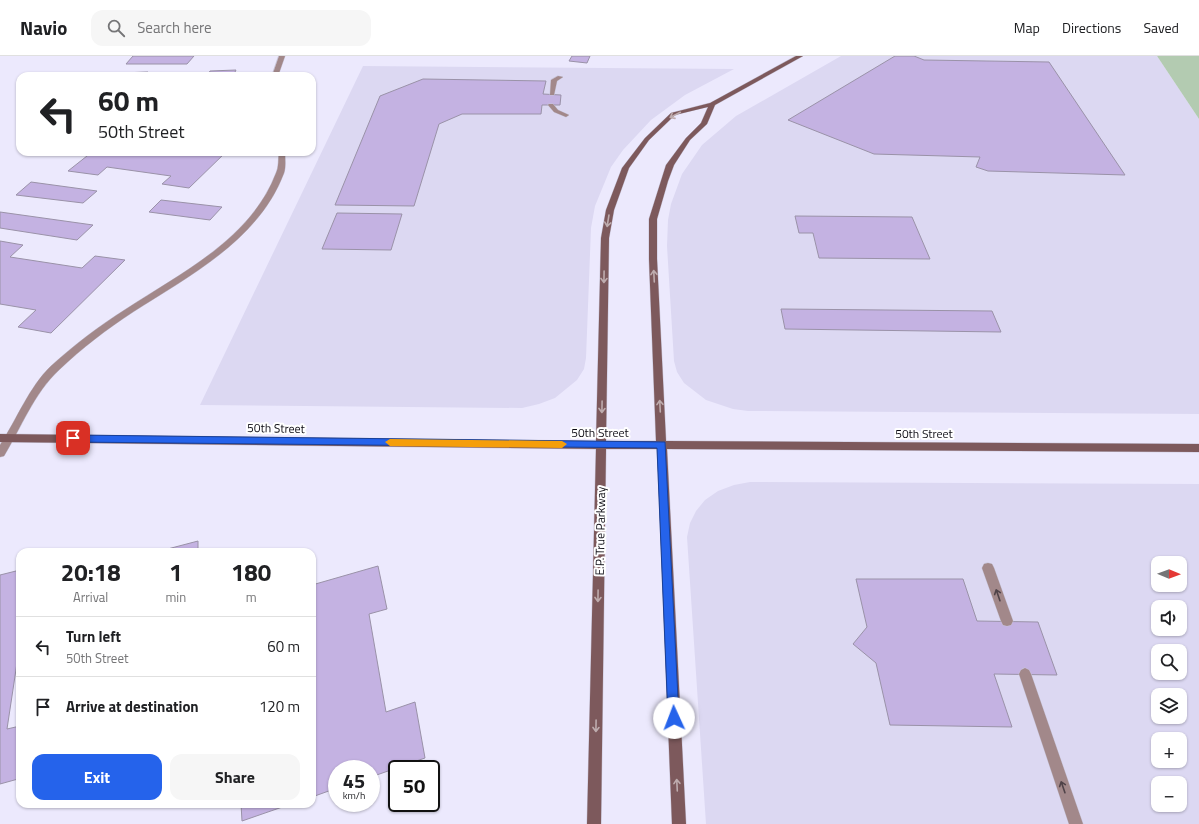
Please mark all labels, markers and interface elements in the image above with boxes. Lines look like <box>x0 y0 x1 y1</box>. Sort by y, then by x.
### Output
search box <box>91 10 371 46</box>
text: Navio <box>20 13 67 42</box>
text: Search here <box>137 16 212 39</box>
icon: search <box>105 17 127 39</box>
text: Map <box>1014 17 1040 38</box>
text: Directions <box>1062 17 1121 38</box>
text: Saved <box>1143 17 1179 38</box>
text: 60 m <box>98 79 159 122</box>
icon: left <box>32 88 84 140</box>
one-way arrow <box>669 112 681 119</box>
text: 50th Street <box>98 118 185 145</box>
one-way arrow <box>604 214 612 227</box>
one-way arrow <box>600 270 608 283</box>
one-way arrow <box>650 270 657 283</box>
one-way arrow <box>598 400 606 413</box>
one-way arrow <box>656 400 663 413</box>
street label: 50th Street <box>247 418 306 438</box>
pin <box>56 421 90 455</box>
street label: 50th Street <box>571 423 630 442</box>
street label: 50th Street <box>895 424 954 443</box>
icon: arrive <box>62 427 84 449</box>
street label: E.P. True Parkway <box>590 486 610 576</box>
text: 20:18 <box>61 554 121 590</box>
text: 1 <box>169 554 183 590</box>
text: 180 <box>231 554 271 590</box>
north arrow <box>1151 556 1187 592</box>
map controls <box>1151 556 1187 812</box>
text: Arrival <box>73 587 108 607</box>
text: min <box>165 587 186 607</box>
text: m <box>246 587 257 607</box>
one-way arrow <box>595 589 602 602</box>
one-way arrow <box>993 589 1001 601</box>
button: sound <box>1151 600 1187 636</box>
text: Turn left <box>66 625 121 648</box>
text: 60 m <box>267 635 300 658</box>
icon: left <box>32 636 54 658</box>
button: search <box>1151 644 1187 680</box>
text: 50th Street <box>66 648 128 668</box>
button: layers <box>1151 688 1187 724</box>
text: Arrive at destination <box>66 695 199 718</box>
text: 120 m <box>259 695 300 718</box>
icon: arrive <box>32 696 54 718</box>
position arrow <box>653 697 695 739</box>
one-way arrow <box>592 719 600 732</box>
button: + <box>1151 732 1187 768</box>
button: Exit <box>32 754 162 800</box>
button: Share <box>170 754 300 800</box>
speed limit sign: 50 <box>388 760 440 812</box>
text: 45 <box>343 765 365 796</box>
button: − <box>1151 776 1187 812</box>
one-way arrow <box>674 779 681 792</box>
one-way arrow <box>1059 782 1067 794</box>
text: km/h <box>343 788 365 803</box>

